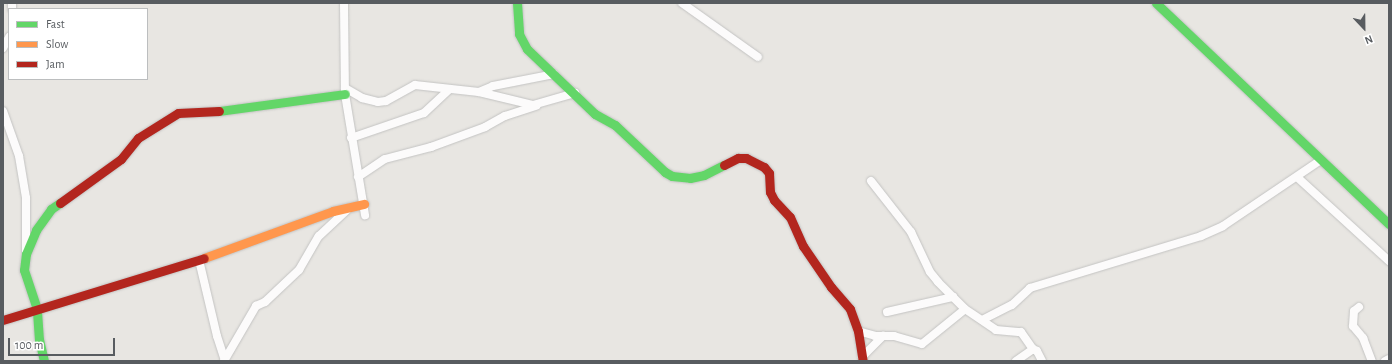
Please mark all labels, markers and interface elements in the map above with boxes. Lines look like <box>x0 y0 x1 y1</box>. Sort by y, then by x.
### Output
legend <box>8 8 148 80</box>
north arrow <box>1344 8 1384 48</box>
text: Fast <box>46 18 65 30</box>
text: N <box>1363 33 1374 46</box>
text: Slow <box>46 38 68 50</box>
text: Jam <box>46 58 65 70</box>
scale bar <box>10 330 117 356</box>
text: 100 m <box>15 339 43 351</box>

